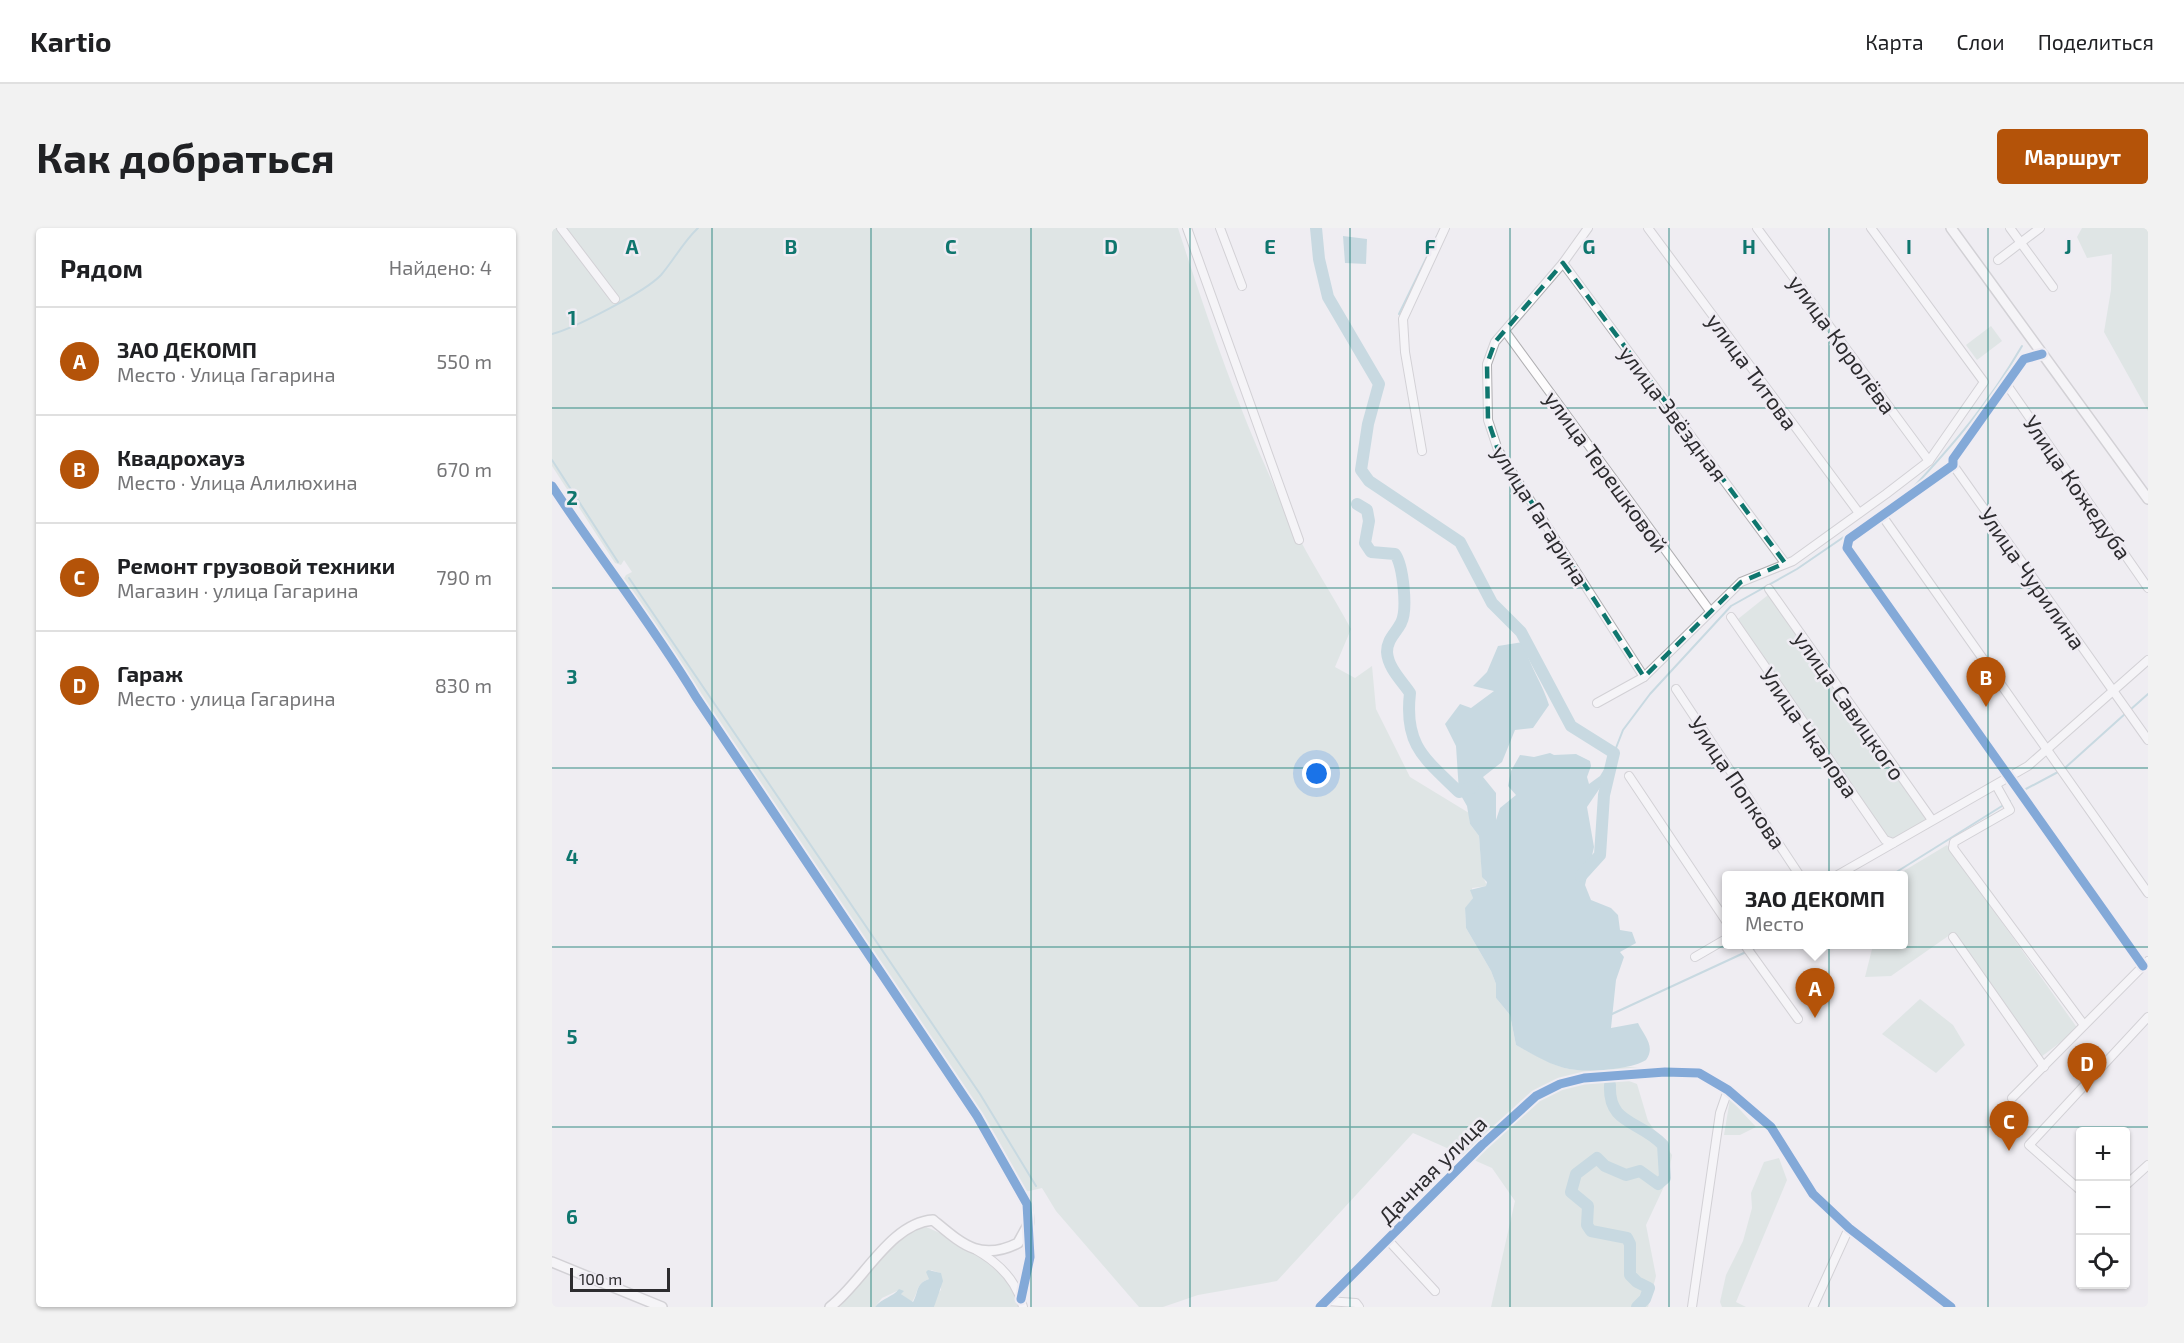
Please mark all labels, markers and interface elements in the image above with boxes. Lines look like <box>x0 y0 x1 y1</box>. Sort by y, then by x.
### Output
text: Kartio <box>30 24 111 58</box>
text: Карта <box>1865 29 1924 54</box>
text: Слои <box>1957 29 2005 54</box>
text: Поделиться <box>2038 29 2154 54</box>
button: Маршрут <box>1997 129 2148 184</box>
text: Как добраться <box>36 131 335 181</box>
text: A <box>625 234 639 258</box>
text: B <box>785 234 797 258</box>
text: C <box>945 234 957 258</box>
text: D <box>1104 234 1118 258</box>
text: E <box>1264 234 1276 258</box>
text: F <box>1424 234 1436 258</box>
text: G <box>1583 234 1595 258</box>
text: H <box>1742 234 1756 258</box>
text: I <box>1906 234 1912 258</box>
text: J <box>2064 234 2072 258</box>
text: Рядом <box>60 252 143 283</box>
text: Найдено: 4 <box>389 255 492 279</box>
street label: улица Королёва <box>1783 269 1902 419</box>
text: 1 <box>568 305 576 329</box>
street label: улица Титова <box>1701 308 1804 435</box>
text: ЗАО ДЕКОМП <box>117 336 257 362</box>
street label: улица Звёздная <box>1614 340 1733 487</box>
text: A <box>73 349 86 373</box>
text: 550 m <box>437 349 492 373</box>
text: Место · Улица Гагарина <box>117 362 336 386</box>
street label: улица Терешковой <box>1539 385 1674 557</box>
street label: Улица Кожедуба <box>2018 410 2137 565</box>
street label: улица Гагарина <box>1487 440 1595 590</box>
text: Квадрохауз <box>117 444 245 470</box>
text: B <box>73 457 86 481</box>
text: 670 m <box>436 457 492 481</box>
text: Место · Улица Алилюхина <box>117 470 358 494</box>
text: 2 <box>566 485 578 509</box>
street label: Улица Чурилина <box>1973 502 2092 655</box>
text: Ремонт грузовой техники <box>117 552 395 578</box>
text: C <box>74 565 85 589</box>
text: 790 m <box>436 565 492 589</box>
text: Магазин · улица Гагарина <box>117 578 359 602</box>
street label: улица Савицкого <box>1788 625 1911 785</box>
pin: B <box>1966 658 2006 707</box>
text: Гараж <box>117 660 183 686</box>
street label: Улица Чкалова <box>1755 662 1865 802</box>
text: 3 <box>566 664 578 688</box>
text: D <box>73 673 86 697</box>
text: 830 m <box>435 673 492 697</box>
text: Место · улица Гагарина <box>117 686 336 710</box>
street label: Улица Попкова <box>1684 711 1792 853</box>
your location <box>1302 759 1331 788</box>
text: 4 <box>566 844 579 868</box>
popup <box>1722 871 1908 949</box>
text: ЗАО ДЕКОМП <box>1745 885 1885 911</box>
text: Место <box>1745 911 1804 935</box>
pin: A <box>1796 968 1834 1018</box>
text: 5 <box>566 1024 578 1048</box>
pin: D <box>2068 1044 2107 1093</box>
pin: C <box>1990 1102 2028 1151</box>
street label: Дачная улица <box>1372 1109 1492 1229</box>
map controls <box>2076 1127 2130 1289</box>
button: + <box>2076 1127 2130 1181</box>
button: − <box>2076 1181 2130 1235</box>
text: 6 <box>566 1204 578 1228</box>
button: locate <box>2076 1235 2130 1289</box>
scale bar <box>570 1265 670 1292</box>
text: 100 m <box>579 1269 622 1288</box>

